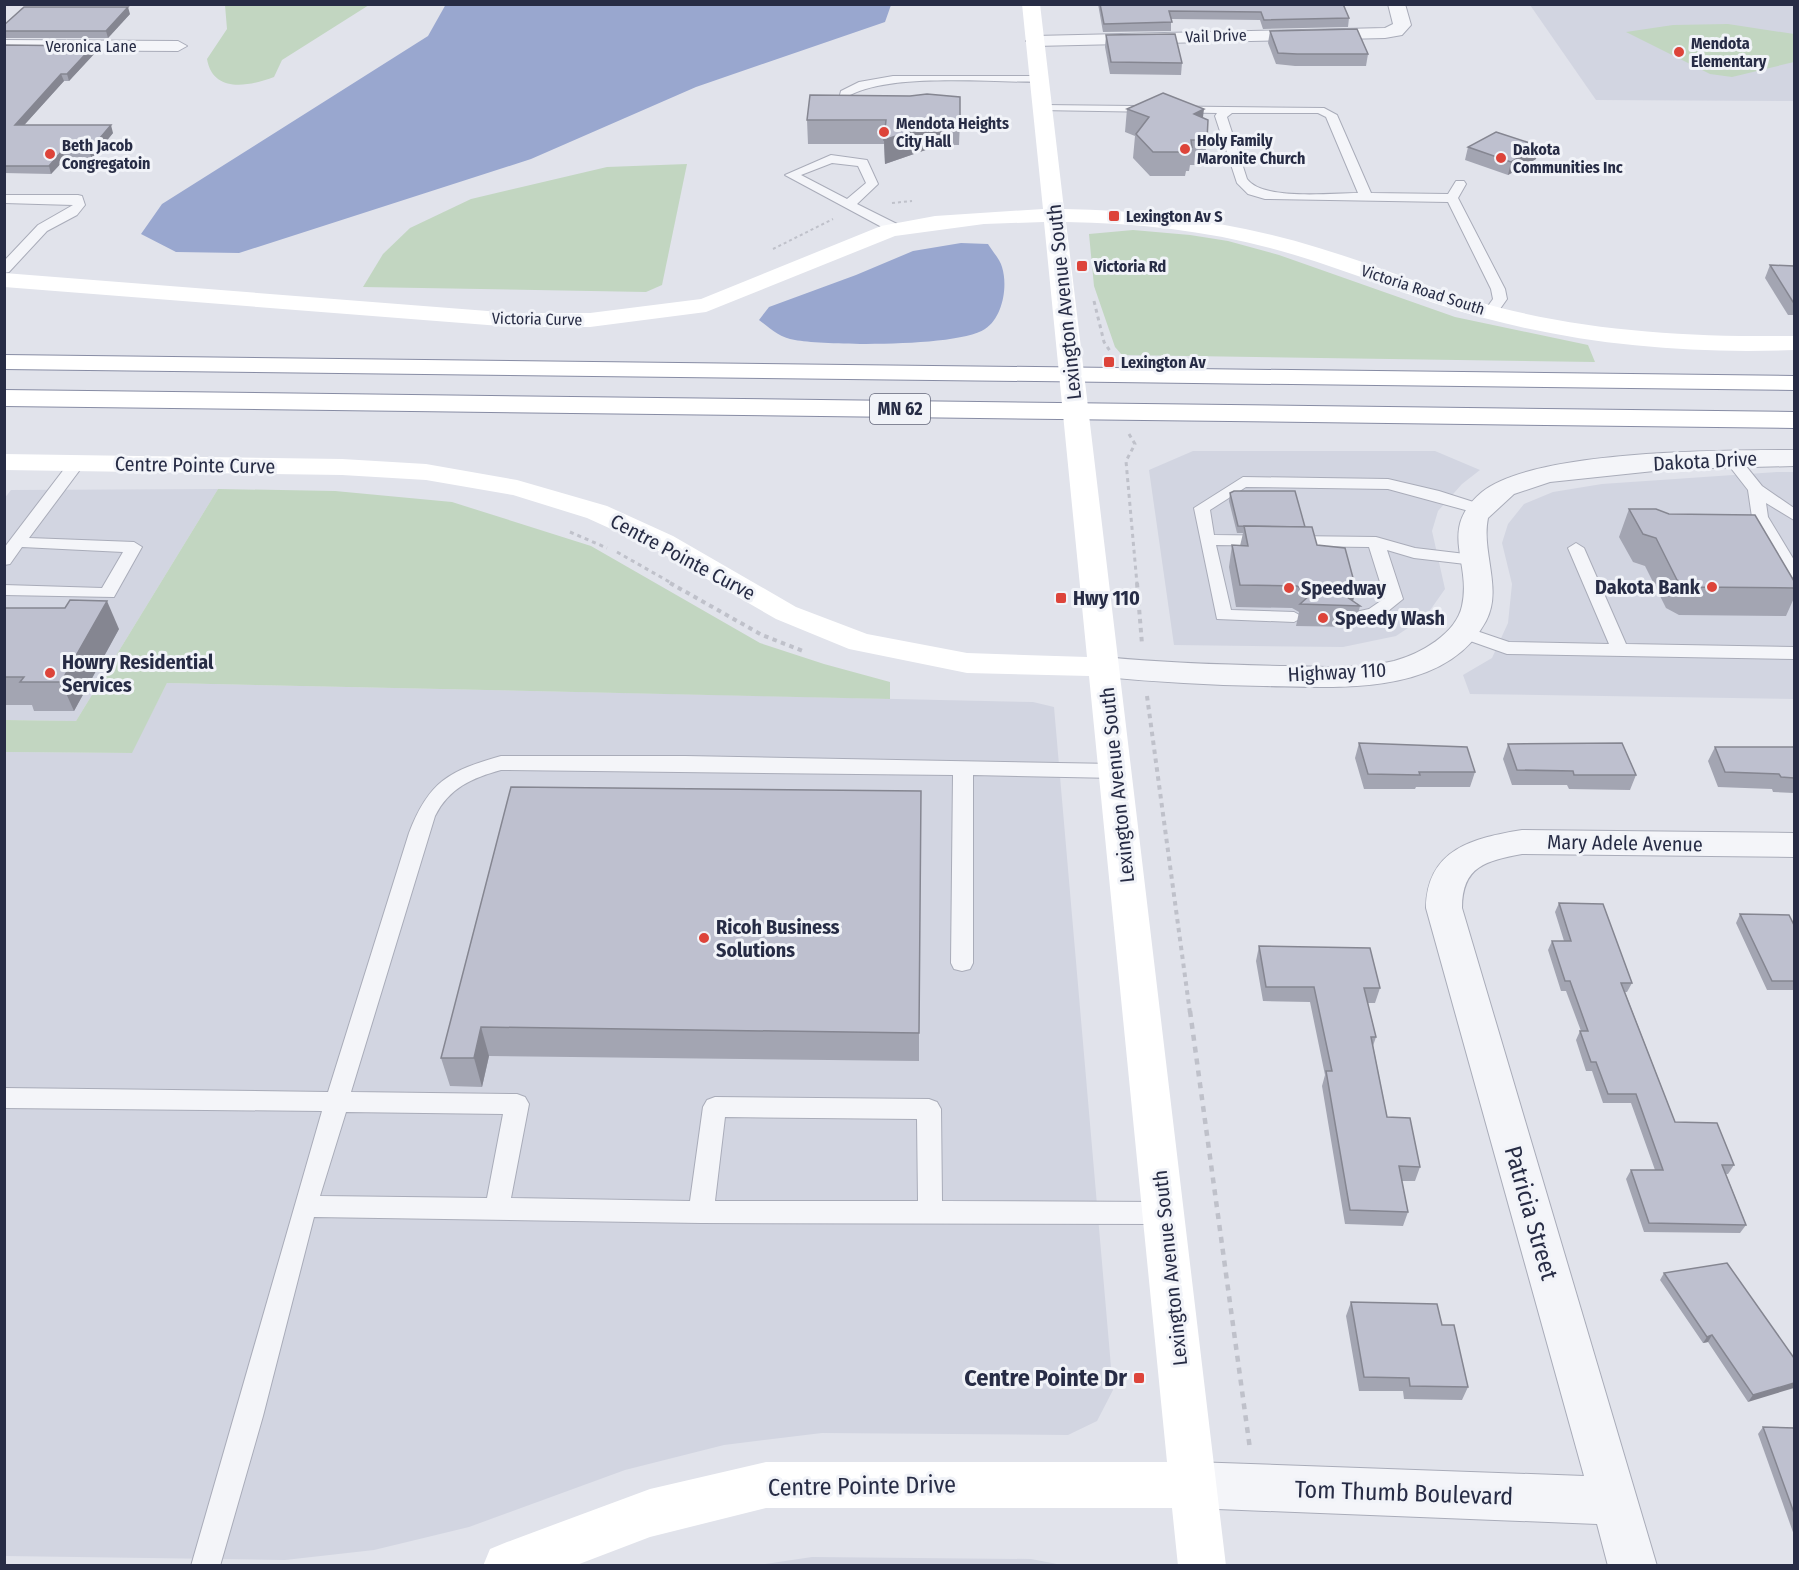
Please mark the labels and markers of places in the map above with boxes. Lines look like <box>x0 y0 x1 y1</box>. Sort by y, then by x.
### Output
place label: Mendota Elementary <box>1691 34 1767 71</box>
marker: Mendota Elementary <box>1672 45 1686 59</box>
place label: Mendota Heights City Hall <box>896 114 1009 151</box>
marker: Mendota Heights City Hall <box>877 125 891 139</box>
place label: Holy Family Maronite Church <box>1197 131 1305 168</box>
place label: Beth Jacob Congregatoin <box>62 136 150 173</box>
place label: Dakota Communities Inc <box>1513 140 1623 177</box>
marker: Holy Family Maronite Church <box>1178 142 1192 156</box>
marker: Beth Jacob Congregatoin <box>43 147 57 161</box>
marker: Dakota Communities Inc <box>1494 151 1508 165</box>
place label: Lexington Av S <box>1126 207 1222 226</box>
marker: Lexington Av S <box>1107 209 1121 223</box>
place label: Victoria Rd <box>1093 257 1166 276</box>
marker: Victoria Rd <box>1075 259 1089 273</box>
place label: Lexington Av <box>1121 353 1206 372</box>
marker: Lexington Av <box>1102 355 1116 369</box>
place label: Dakota Bank <box>1595 575 1701 599</box>
place label: Speedway <box>1301 576 1386 600</box>
marker: Dakota Bank <box>1705 580 1719 594</box>
marker: Speedway <box>1282 581 1296 595</box>
place label: Hwy 110 <box>1073 586 1140 610</box>
marker: Hwy 110 <box>1054 591 1068 605</box>
place label: Speedy Wash <box>1335 606 1445 630</box>
marker: Speedy Wash <box>1316 611 1330 625</box>
place label: Howry Residential Services <box>62 650 214 697</box>
marker: Howry Residential Services <box>43 666 57 680</box>
place label: Ricoh Business Solutions <box>716 915 840 962</box>
marker: Ricoh Business Solutions <box>697 931 711 945</box>
place label: Centre Pointe Dr <box>964 1364 1127 1392</box>
marker: Centre Pointe Dr <box>1132 1371 1146 1385</box>

